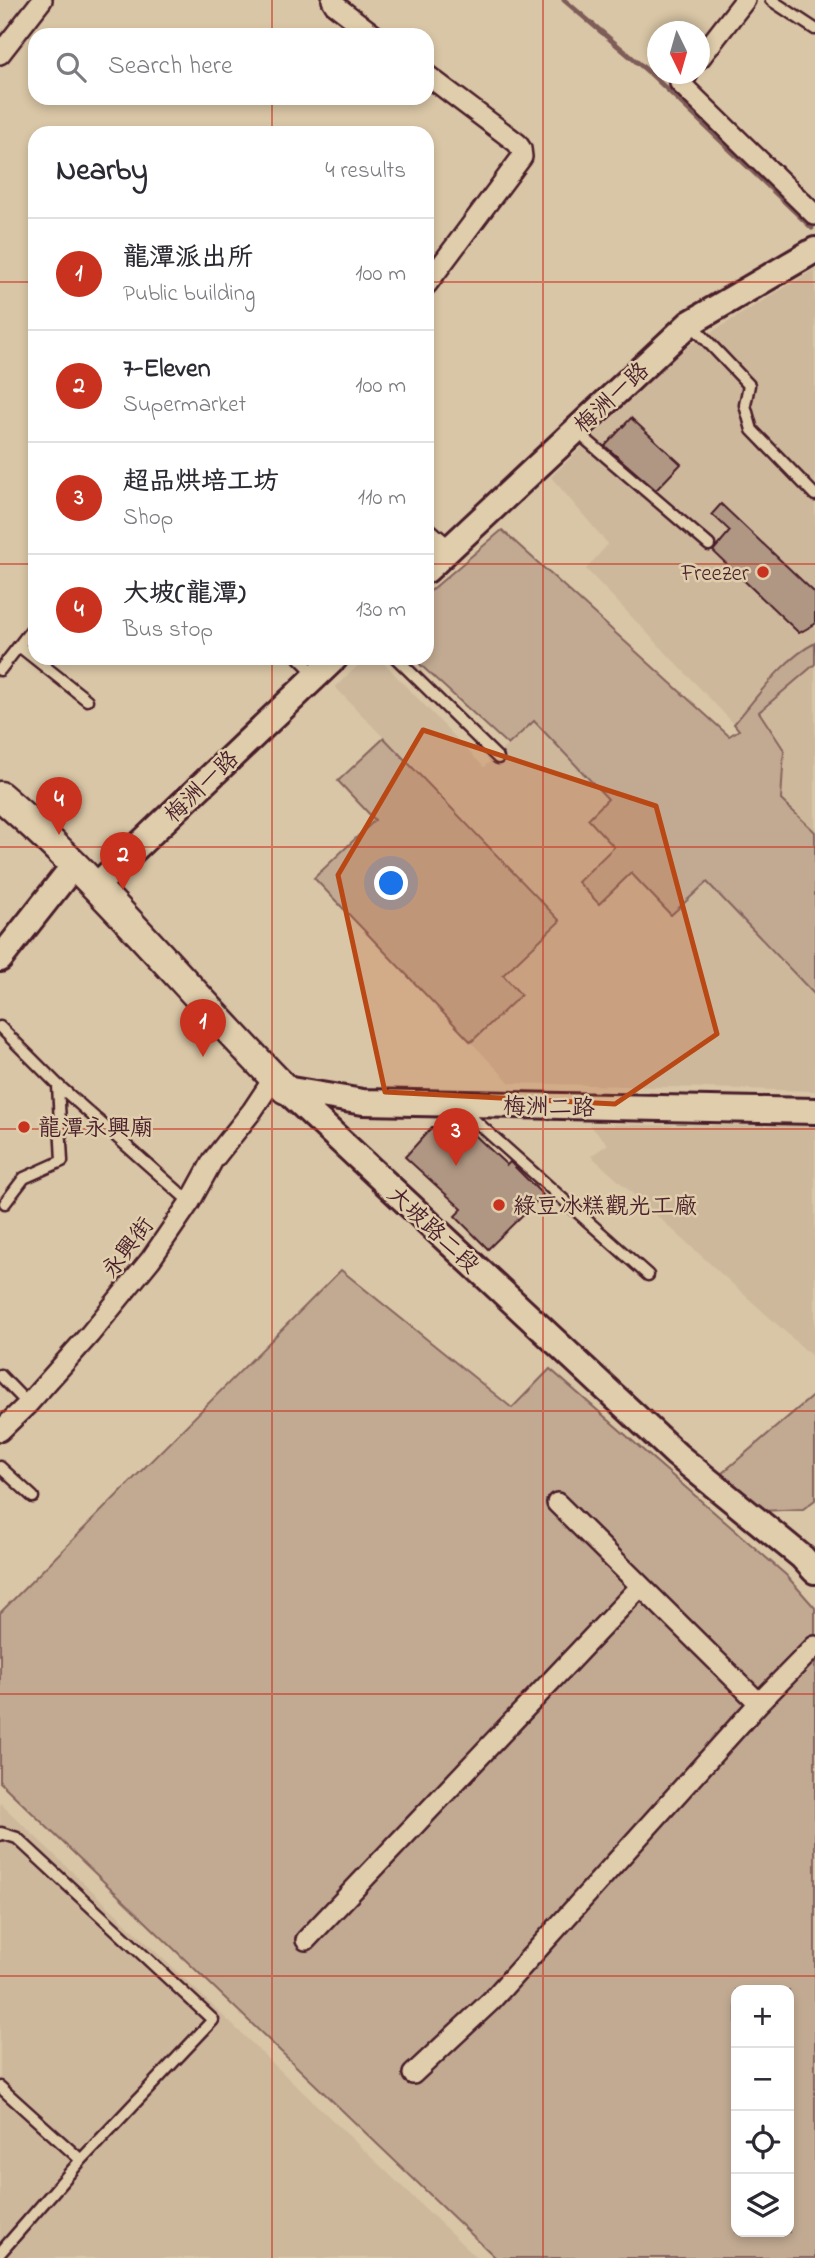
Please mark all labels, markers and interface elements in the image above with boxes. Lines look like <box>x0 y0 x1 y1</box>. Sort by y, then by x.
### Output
north arrow <box>647 21 710 84</box>
search box <box>28 28 434 105</box>
icon: search <box>52 48 90 86</box>
text: Search here <box>108 48 233 86</box>
text: Nearby <box>56 150 148 194</box>
text: 4 results <box>325 155 406 188</box>
text: 龍潭派出所 <box>123 240 253 278</box>
text: 1 <box>75 258 83 291</box>
text: 100 m <box>355 258 406 291</box>
text: Public building <box>123 278 255 311</box>
text: 7-Eleven <box>123 351 211 389</box>
street label: 梅洲一路 <box>568 355 658 442</box>
text: 2 <box>73 370 85 403</box>
text: 100 m <box>355 370 406 403</box>
text: Supermarket <box>123 389 246 422</box>
text: 超品烘培工坊 <box>123 464 279 502</box>
text: 3 <box>74 482 84 515</box>
text: 110 m <box>358 482 406 515</box>
text: Shop <box>123 502 173 535</box>
place label: Freezer <box>680 558 750 591</box>
marker: Freezer <box>755 564 771 580</box>
text: 大坡(龍潭) <box>123 576 246 614</box>
text: 4 <box>74 594 84 627</box>
text: 130 m <box>356 594 406 627</box>
text: Bus stop <box>123 614 213 647</box>
street label: 梅洲一路 <box>158 744 247 832</box>
pin: 4 <box>36 777 82 835</box>
pin: 2 <box>100 832 146 890</box>
your location <box>374 866 408 900</box>
pin: 1 <box>180 999 226 1057</box>
street label: 梅洲二路 <box>503 1091 595 1126</box>
pin: 3 <box>433 1108 479 1166</box>
place label: 龍潭永興廟 <box>38 1113 153 1146</box>
marker: 龍潭永興廟 <box>16 1119 32 1135</box>
street label: 大坡路二段 <box>379 1180 486 1282</box>
place label: 綠豆冰糕觀光工廠 <box>513 1191 697 1224</box>
marker: 綠豆冰糕觀光工廠 <box>491 1197 507 1213</box>
street label: 永興街 <box>95 1211 163 1286</box>
map controls <box>731 1985 794 2237</box>
button: + <box>731 1985 794 2048</box>
button: − <box>731 2048 794 2111</box>
button: locate <box>731 2111 794 2174</box>
button: layers <box>731 2174 794 2237</box>

